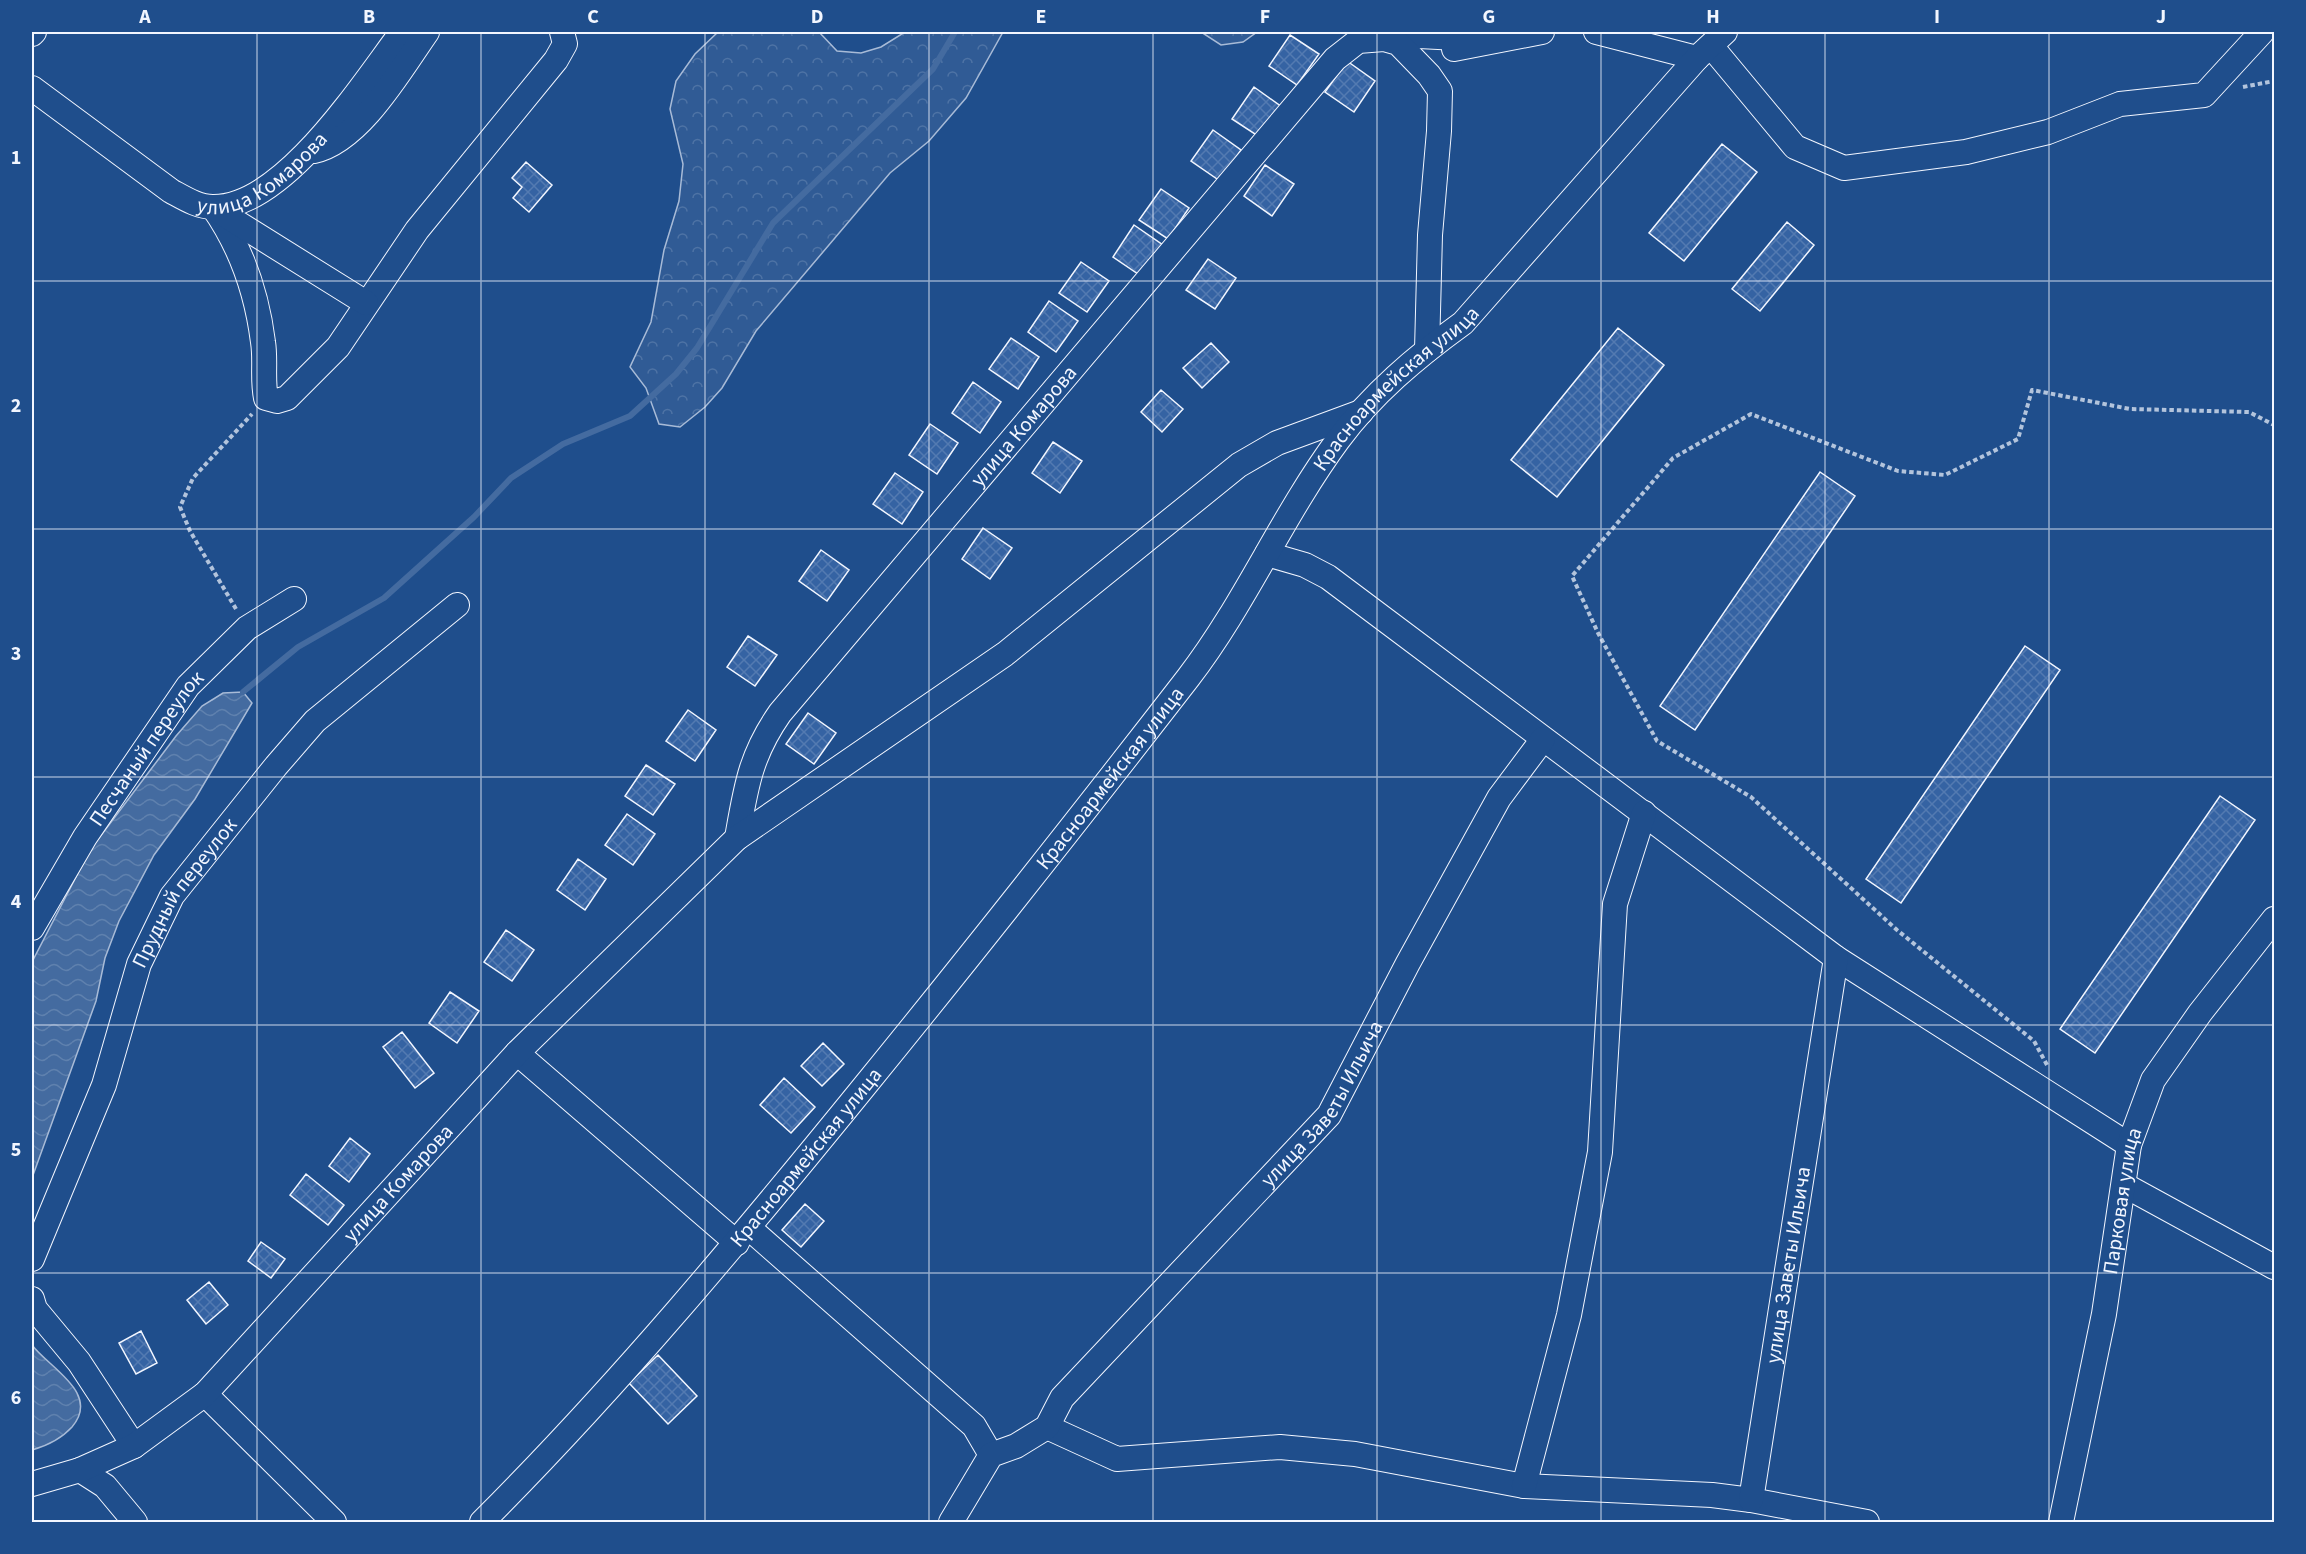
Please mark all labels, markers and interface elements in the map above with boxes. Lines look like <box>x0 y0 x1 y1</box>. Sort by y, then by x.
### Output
text: A <box>138 3 151 31</box>
text: B <box>363 3 375 31</box>
text: C <box>587 3 599 31</box>
text: D <box>811 3 823 31</box>
text: E <box>1036 3 1046 31</box>
text: F <box>1260 3 1270 31</box>
text: G <box>1483 3 1495 31</box>
text: H <box>1706 3 1720 31</box>
text: I <box>1934 3 1940 31</box>
text: J <box>2156 3 2166 31</box>
street label: улица Комарова <box>194 125 334 222</box>
text: 1 <box>11 144 21 172</box>
street label: Красноармейская улица <box>1306 299 1486 477</box>
street label: улица Комарова <box>963 359 1084 493</box>
text: 2 <box>11 392 21 420</box>
text: 3 <box>11 640 21 668</box>
street label: Песчаный переулок <box>82 663 211 832</box>
street label: Красноармейская улица <box>1029 680 1191 876</box>
street label: Прудный переулок <box>124 811 244 973</box>
text: 4 <box>11 888 22 916</box>
street label: улица Заветы Ильича <box>1253 1015 1391 1194</box>
street label: Красноармейская улица <box>723 1061 889 1254</box>
street label: улица Комарова <box>336 1117 460 1249</box>
street label: Парковая улица <box>2095 1123 2149 1276</box>
text: 5 <box>11 1136 21 1164</box>
street label: улица Заветы Ильича <box>1758 1164 1818 1365</box>
text: 6 <box>11 1384 21 1412</box>

